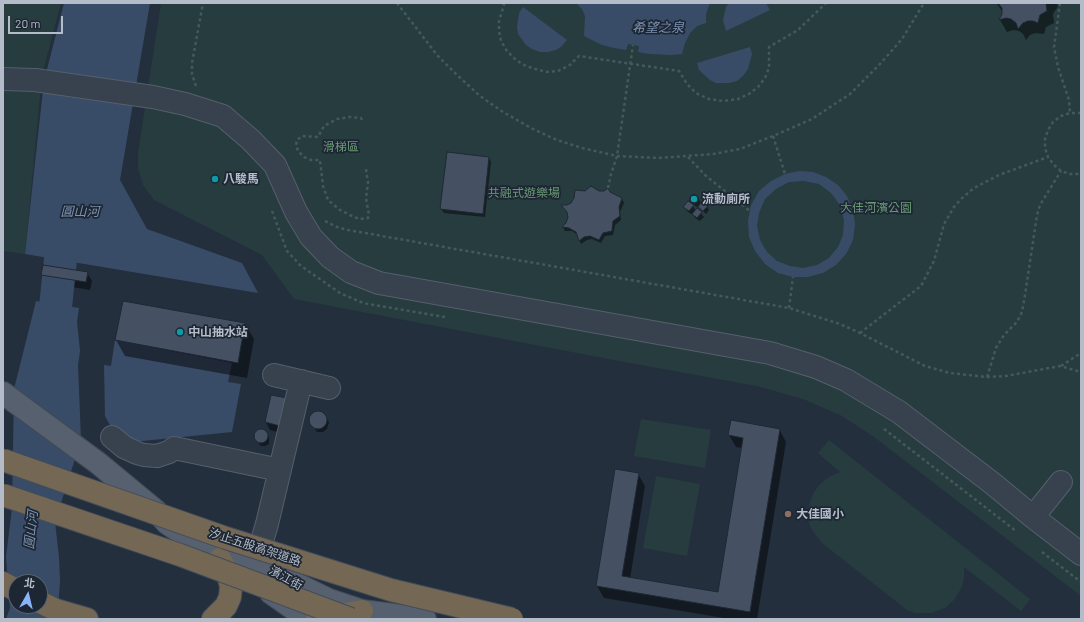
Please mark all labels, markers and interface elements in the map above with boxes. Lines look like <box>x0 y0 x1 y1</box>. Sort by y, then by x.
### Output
scale bar <box>10 8 65 34</box>
text: 20 m <box>15 16 41 30</box>
water label: 希望之泉 <box>632 20 684 36</box>
park label: 滑梯區 <box>323 140 359 154</box>
place label: 八駿馬 <box>223 172 259 186</box>
marker: 八駿馬 <box>210 174 220 184</box>
park label: 共融式遊樂場 <box>488 186 560 200</box>
place label: 流動廁所 <box>702 192 750 206</box>
marker: 流動廁所 <box>689 194 699 204</box>
park label: 大佳河濱公園 <box>840 201 912 215</box>
water label: 圓山河 <box>61 204 99 220</box>
place label: 中山抽水站 <box>188 325 248 339</box>
marker: 中山抽水站 <box>175 327 185 337</box>
place label: 大佳國小 <box>796 507 844 521</box>
marker: 大佳國小 <box>783 509 793 519</box>
water label: 圓山河 <box>21 510 41 550</box>
street label: 汐止五股高架道路 <box>207 525 303 569</box>
street label: 濱江街 <box>267 563 305 593</box>
north arrow <box>8 574 48 614</box>
text: 北 <box>23 575 36 590</box>

